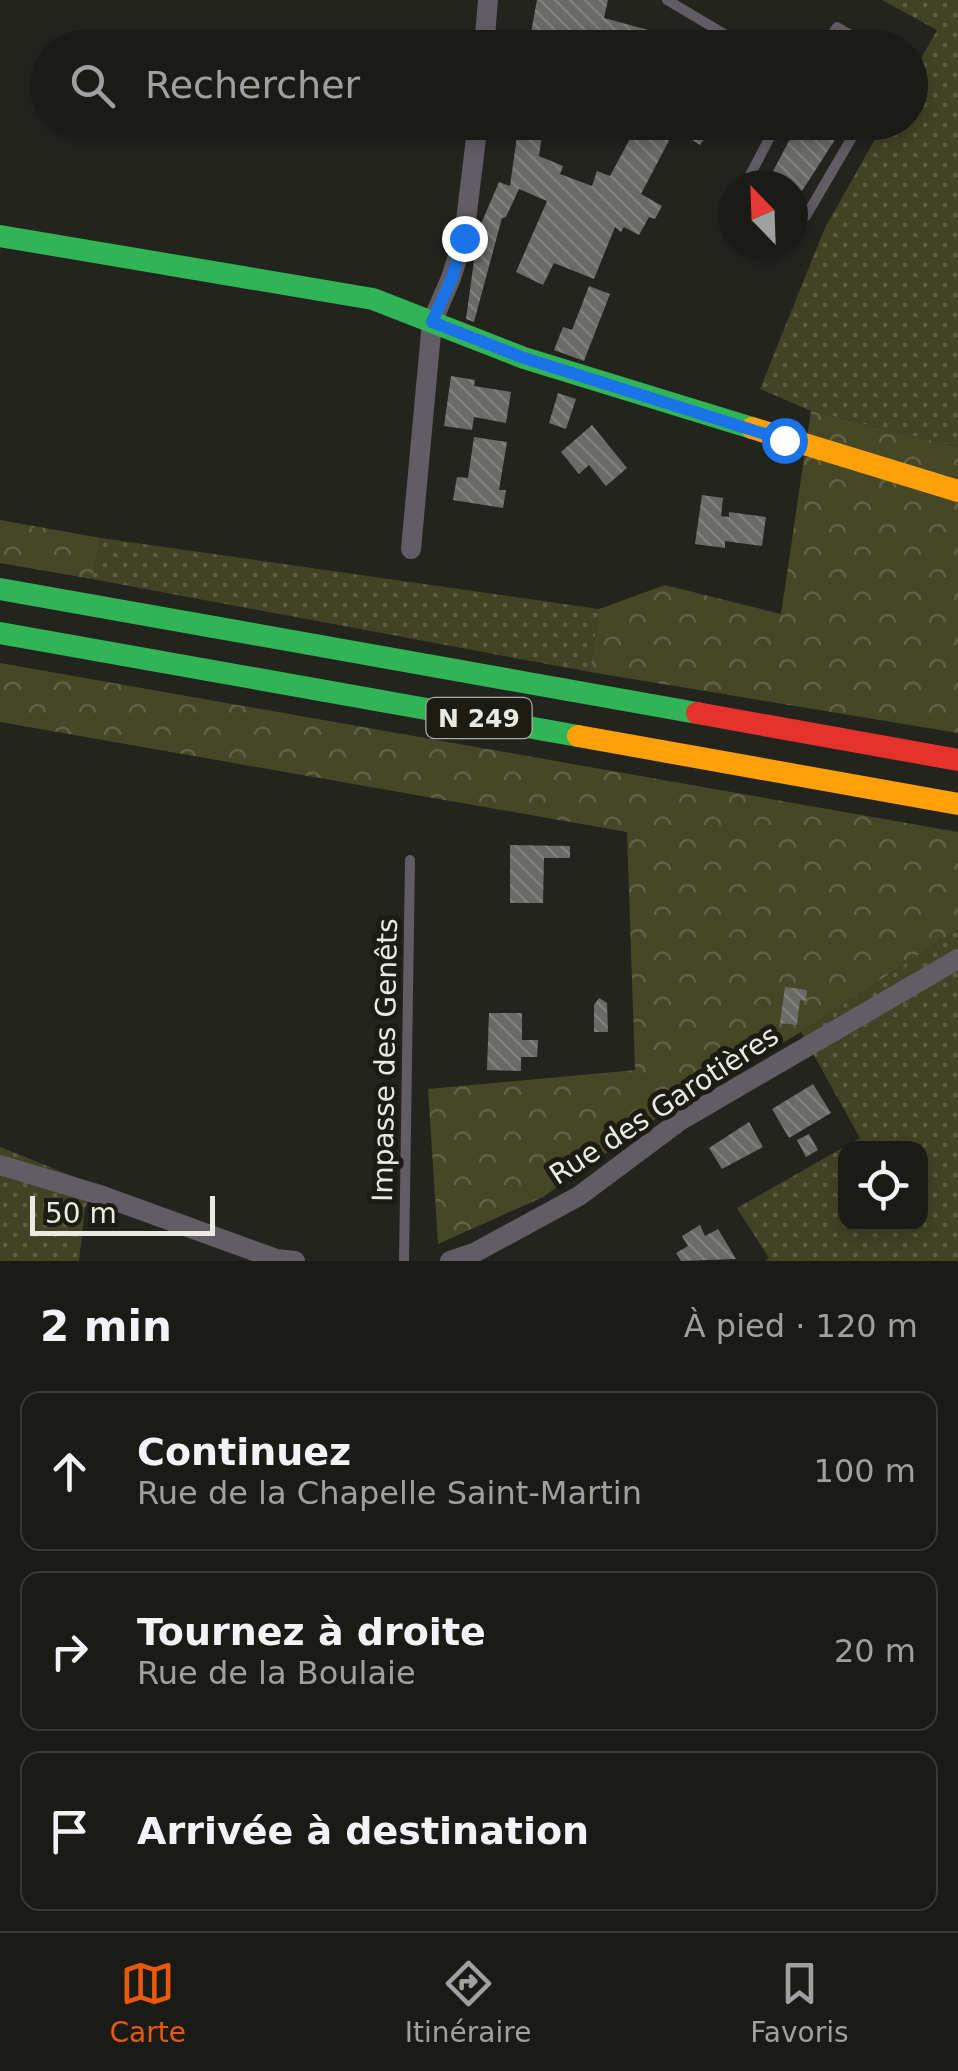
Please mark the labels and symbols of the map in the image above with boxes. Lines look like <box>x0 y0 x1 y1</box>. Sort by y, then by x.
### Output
north arrow <box>718 170 808 260</box>
route end <box>442 216 488 262</box>
route start <box>762 418 808 464</box>
road number: N 249 <box>426 698 532 738</box>
street label: Impasse des Genêts <box>366 918 404 1202</box>
street label: Rue des Garotières <box>543 1019 785 1191</box>
scale bar <box>30 1191 215 1236</box>

